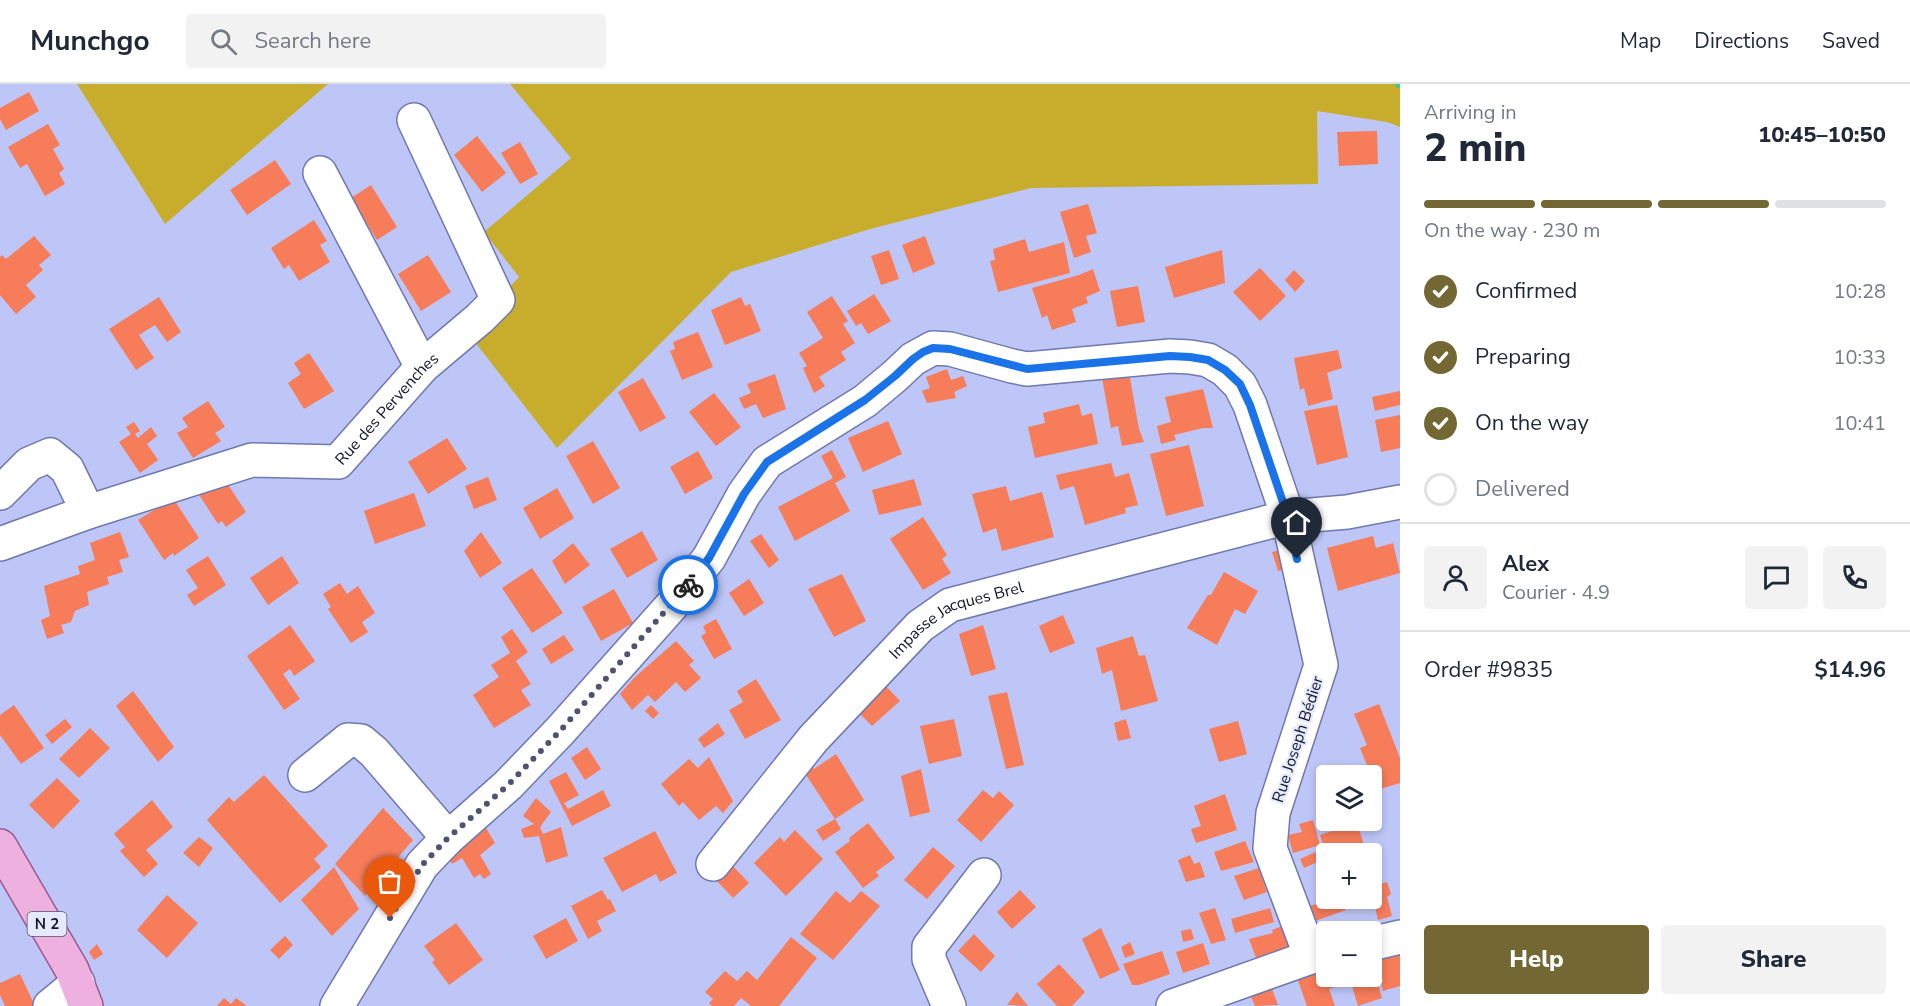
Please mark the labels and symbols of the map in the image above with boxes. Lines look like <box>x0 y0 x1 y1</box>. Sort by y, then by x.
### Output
street label: Rue des Pervenches <box>330 348 443 470</box>
pin <box>1271 497 1322 559</box>
courier <box>658 555 718 615</box>
street label: Impasse Jacques Brel <box>884 576 1026 664</box>
street label: Rue Joseph Bédier <box>1267 673 1329 805</box>
pin <box>364 856 415 918</box>
road number: N 2 <box>28 912 66 936</box>

